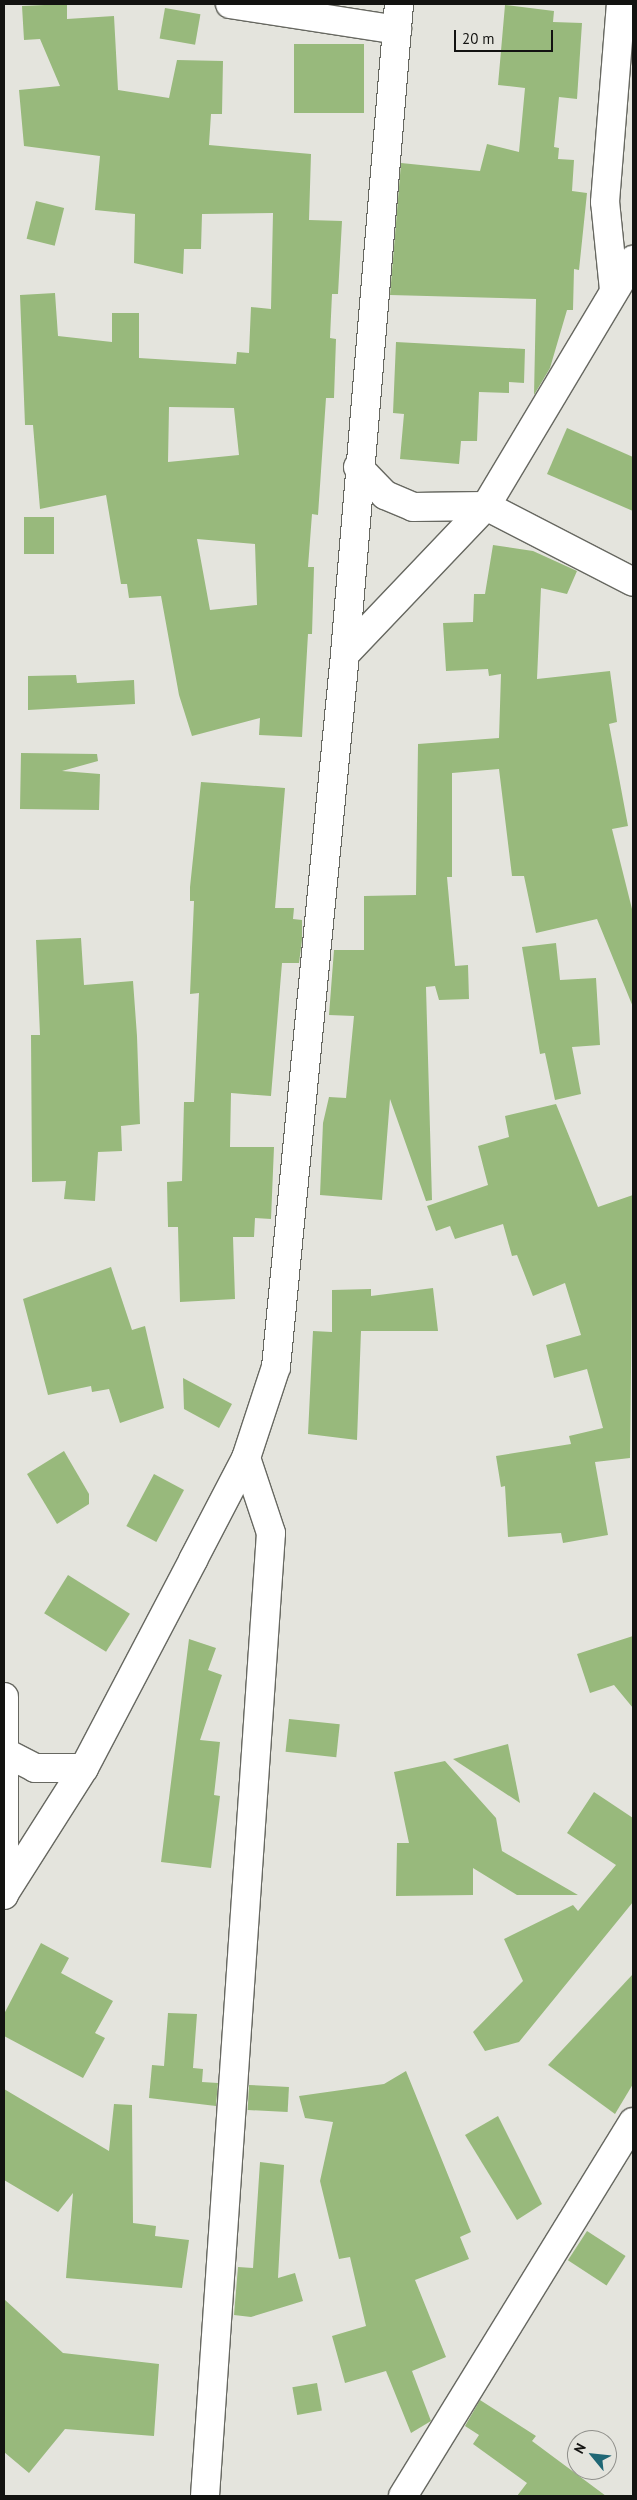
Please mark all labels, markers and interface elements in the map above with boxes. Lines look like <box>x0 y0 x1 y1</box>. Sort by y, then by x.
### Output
scale bar <box>457 20 556 52</box>
text: 20 m <box>462 29 495 48</box>
north arrow <box>567 2430 617 2480</box>
text: N <box>570 2440 590 2457</box>

